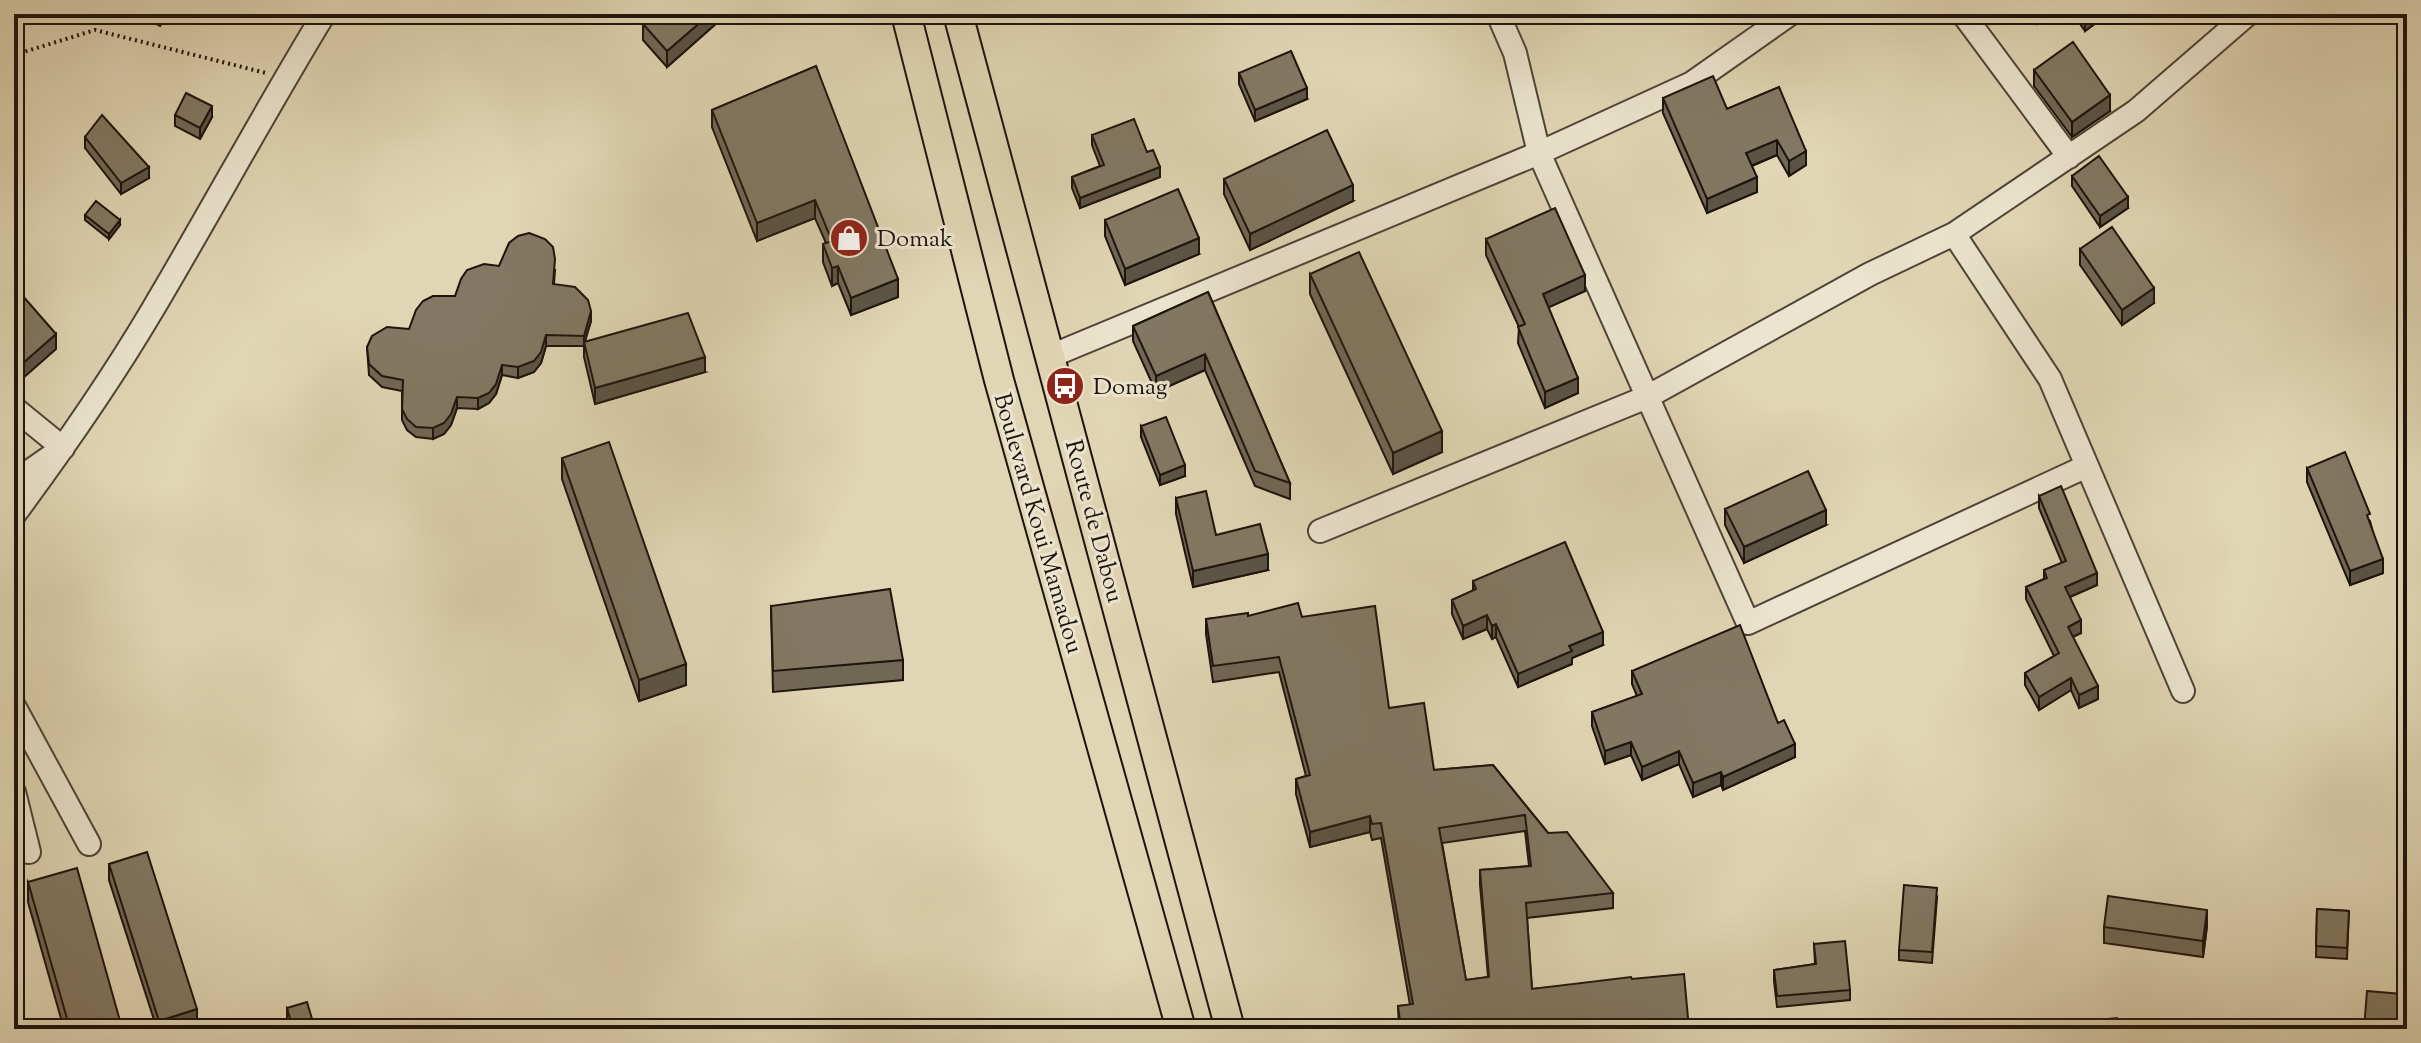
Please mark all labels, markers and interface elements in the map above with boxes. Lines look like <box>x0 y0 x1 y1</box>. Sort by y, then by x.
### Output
shop icon: Domak <box>828 217 870 259</box>
place label: Domak <box>877 223 953 257</box>
bus stop icon: Domag <box>1044 365 1086 407</box>
place label: Domag <box>1093 371 1168 405</box>
street label: Boulevard Koui Mamadou <box>984 389 1091 658</box>
street label: Route de Dabou <box>1055 436 1131 607</box>

